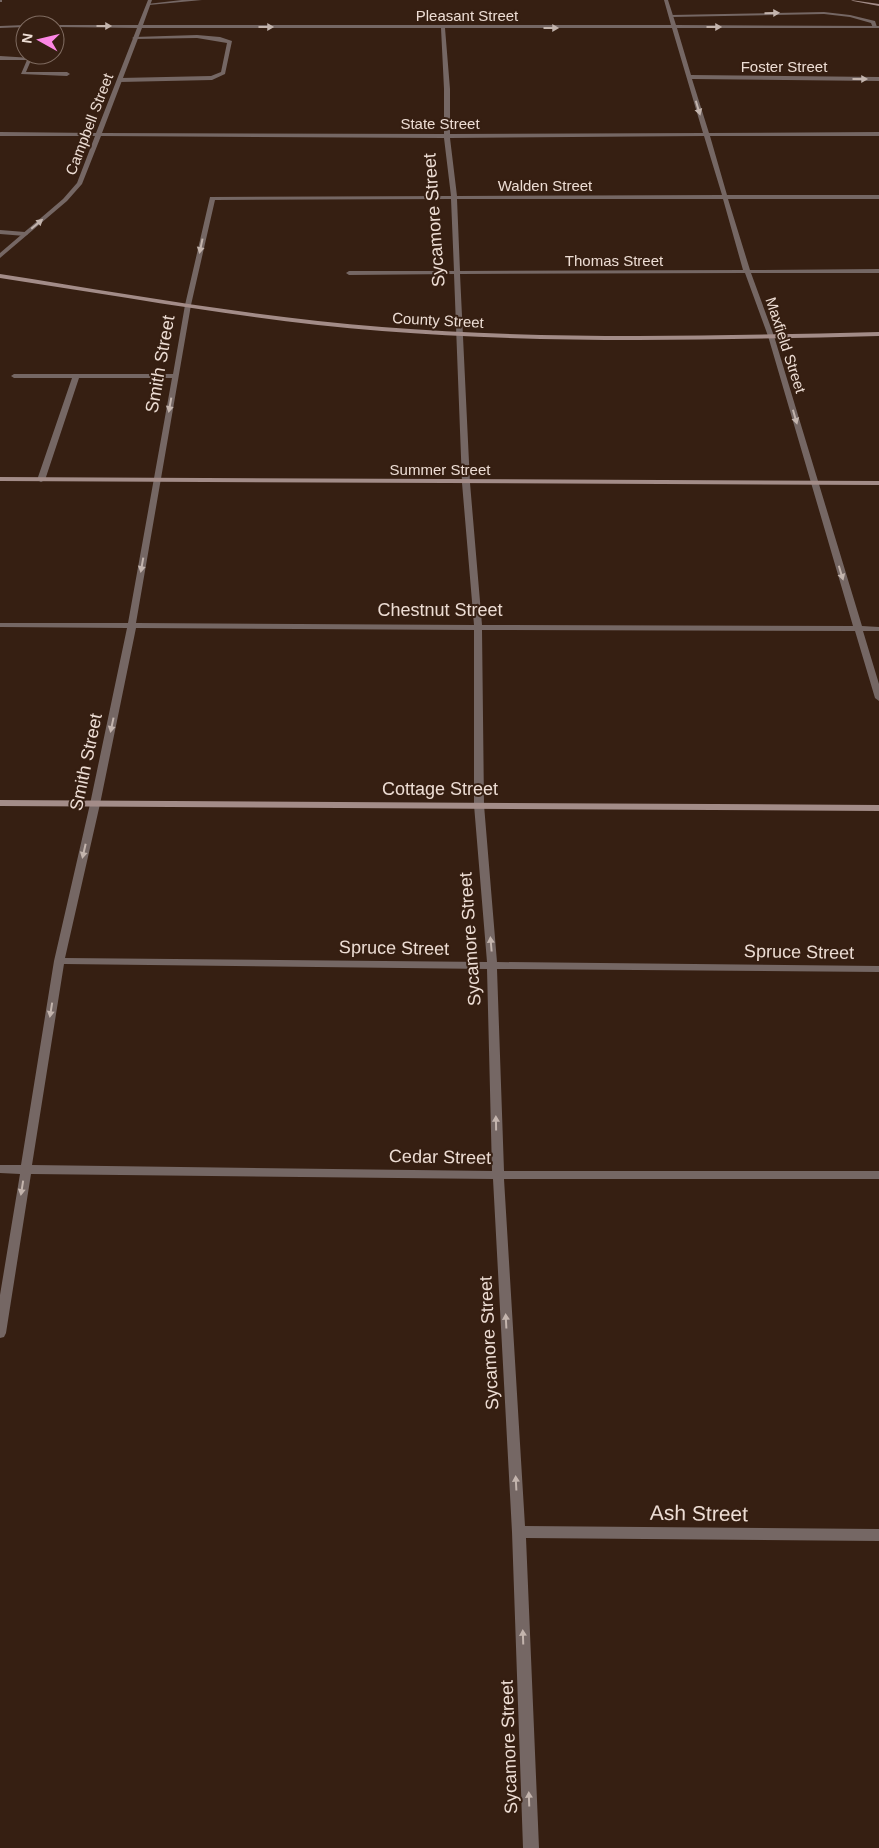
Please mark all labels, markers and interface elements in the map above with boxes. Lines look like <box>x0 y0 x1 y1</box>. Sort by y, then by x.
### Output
street label: Pleasant Street <box>416 7 519 24</box>
one-way arrow <box>764 9 780 17</box>
north arrow <box>15 15 65 65</box>
one-way arrow <box>96 23 112 31</box>
one-way arrow <box>258 23 274 31</box>
one-way arrow <box>706 23 722 31</box>
one-way arrow <box>543 24 559 32</box>
text: N <box>18 32 36 44</box>
street label: Foster Street <box>741 58 828 75</box>
street label: Campbell Street <box>62 70 117 177</box>
one-way arrow <box>853 75 869 83</box>
one-way arrow <box>695 100 703 115</box>
street label: State Street <box>400 115 480 132</box>
street label: Sycamore Street <box>419 152 449 288</box>
street label: Walden Street <box>498 177 593 194</box>
one-way arrow <box>30 219 43 230</box>
one-way arrow <box>197 238 205 254</box>
street label: Thomas Street <box>565 252 664 269</box>
street label: Maxfield Street <box>762 295 810 396</box>
street label: County Street <box>392 309 485 331</box>
street label: Smith Street <box>142 313 178 415</box>
one-way arrow <box>166 398 174 414</box>
one-way arrow <box>791 410 799 425</box>
street label: Summer Street <box>390 461 491 478</box>
one-way arrow <box>138 558 146 574</box>
one-way arrow <box>838 565 846 580</box>
street label: Chestnut Street <box>377 600 503 620</box>
street label: Smith Street <box>66 711 106 813</box>
one-way arrow <box>107 717 115 733</box>
street label: Cottage Street <box>382 779 498 799</box>
one-way arrow <box>80 844 88 859</box>
street label: Sycamore Street <box>455 871 485 1007</box>
one-way arrow <box>486 935 494 951</box>
street label: Spruce Street <box>339 937 449 959</box>
street label: Spruce Street <box>744 941 854 963</box>
one-way arrow <box>47 1003 55 1019</box>
one-way arrow <box>492 1115 500 1131</box>
street label: Cedar Street <box>389 1146 491 1168</box>
one-way arrow <box>18 1180 26 1196</box>
street label: Sycamore Street <box>476 1276 502 1410</box>
one-way arrow <box>502 1312 510 1328</box>
one-way arrow <box>512 1475 520 1491</box>
street label: Ash Street <box>650 1501 748 1525</box>
one-way arrow <box>519 1629 527 1645</box>
street label: Sycamore Street <box>497 1680 521 1814</box>
one-way arrow <box>525 1791 533 1807</box>

